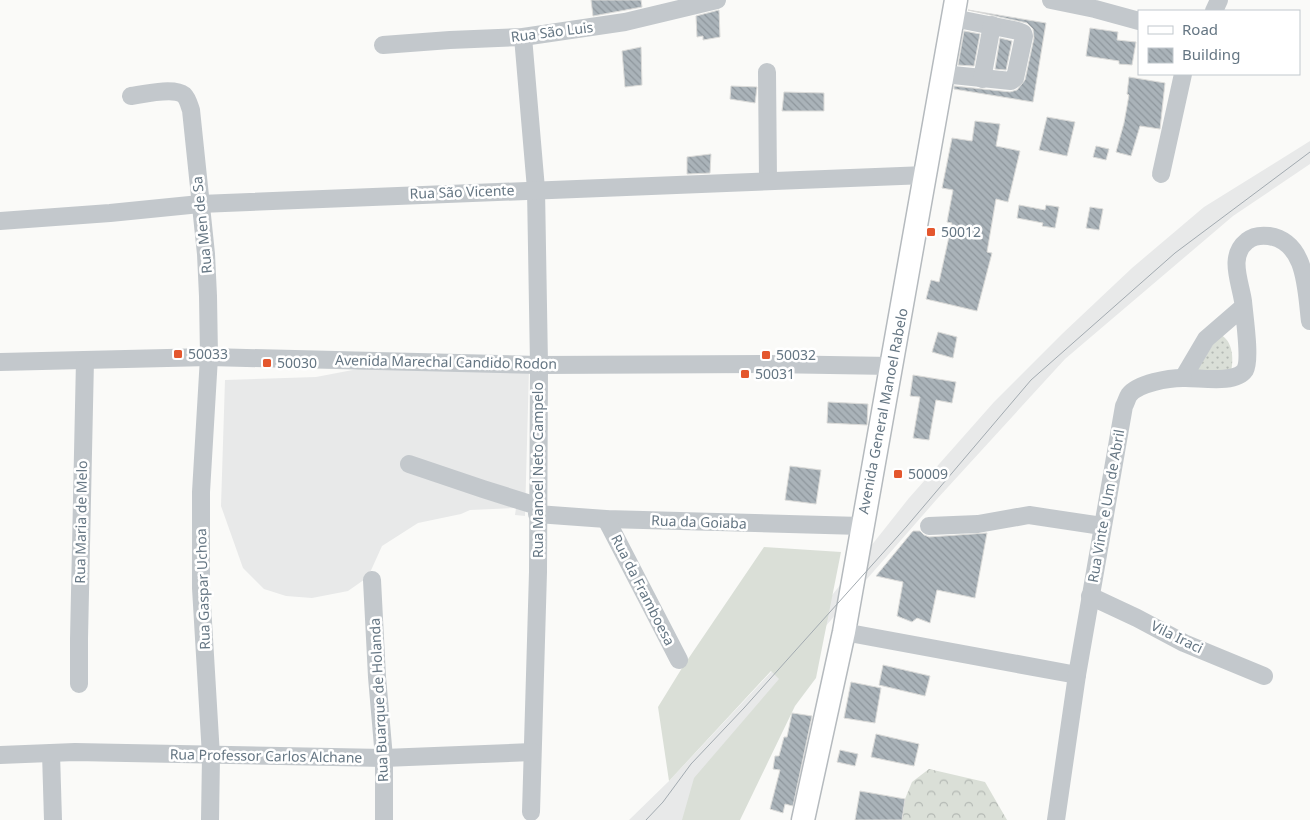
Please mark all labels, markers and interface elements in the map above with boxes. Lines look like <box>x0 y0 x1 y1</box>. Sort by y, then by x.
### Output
legend <box>1138 10 1300 75</box>
street label: Rua São Luis <box>510 17 594 46</box>
text: Road <box>1182 19 1218 39</box>
text: Building <box>1182 44 1240 64</box>
street label: Rua Men de Sa <box>187 176 216 274</box>
street label: Rua São Vicente <box>409 180 515 203</box>
place label: 50012 <box>941 222 981 241</box>
marker: 50012 <box>925 226 937 238</box>
street label: Avenida General Manoel Rabelo <box>853 306 912 516</box>
place label: 50033 <box>188 344 228 363</box>
place label: 50032 <box>776 345 816 364</box>
marker: 50033 <box>172 348 184 360</box>
marker: 50032 <box>760 349 772 361</box>
street label: Avenida Marechal Candido Rodon <box>335 350 557 373</box>
place label: 50030 <box>277 353 317 372</box>
marker: 50030 <box>261 357 273 369</box>
place label: 50031 <box>755 364 795 383</box>
marker: 50031 <box>739 368 751 380</box>
street label: Rua Manoel Neto Campelo <box>528 382 547 558</box>
street label: Rua Vinte e Um de Abril <box>1083 428 1128 584</box>
street label: Rua Maria de Melo <box>70 460 91 584</box>
place label: 50009 <box>908 464 948 483</box>
marker: 50009 <box>892 468 904 480</box>
street label: Rua da Goiaba <box>651 510 747 533</box>
street label: Rua Gaspar Uchoa <box>191 528 214 650</box>
street label: Rua da Framboesa <box>607 531 680 649</box>
street label: Vila Iraci <box>1148 616 1206 657</box>
street label: Rua Buarque de Holanda <box>365 617 392 783</box>
street label: Rua Professor Carlos Alchane <box>170 744 363 767</box>

